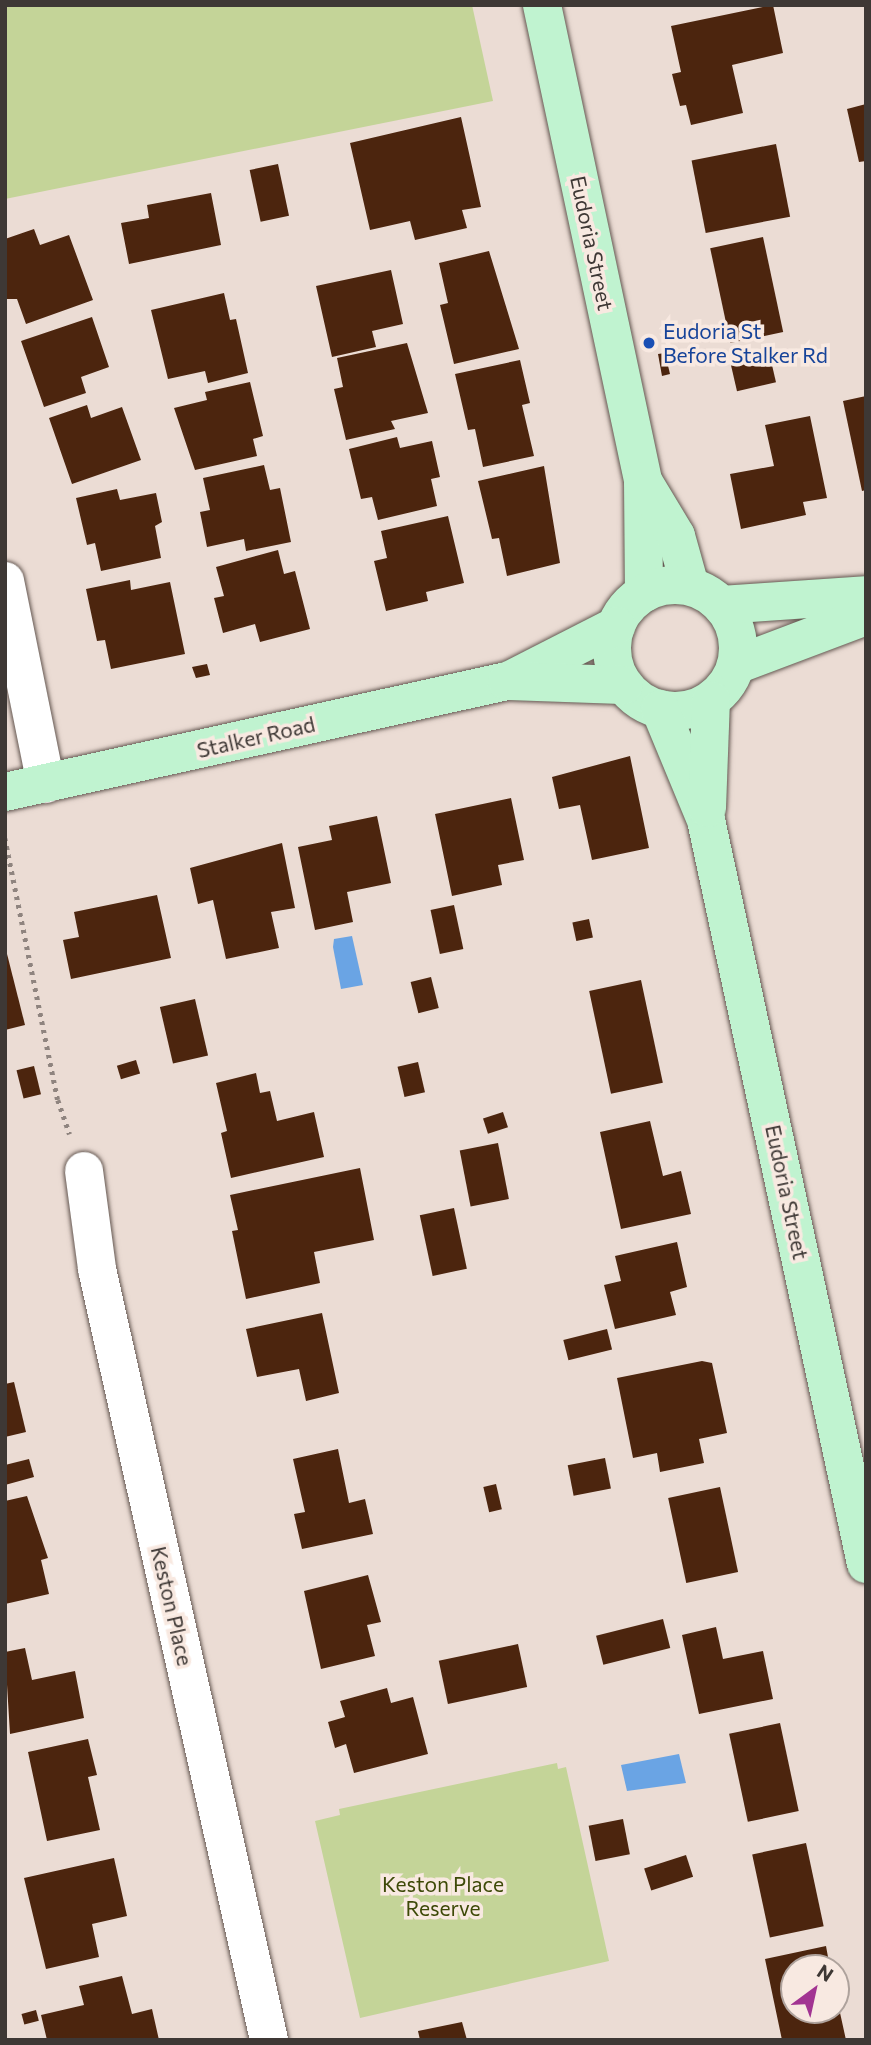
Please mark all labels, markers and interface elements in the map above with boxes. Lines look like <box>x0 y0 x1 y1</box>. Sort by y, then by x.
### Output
street label: Eudoria Street <box>565 173 619 313</box>
place label: Eudoria St Before Stalker Rd <box>663 318 828 368</box>
marker: Eudoria St Before Stalker Rd <box>641 335 657 351</box>
street label: Stalker Road <box>194 711 318 763</box>
street label: Eudoria Street <box>760 1122 814 1262</box>
street label: Keston Place <box>146 1544 198 1668</box>
park label: Keston Place Reserve <box>382 1871 504 1921</box>
north arrow <box>780 1954 850 2024</box>
text: N <box>813 1959 838 1986</box>

